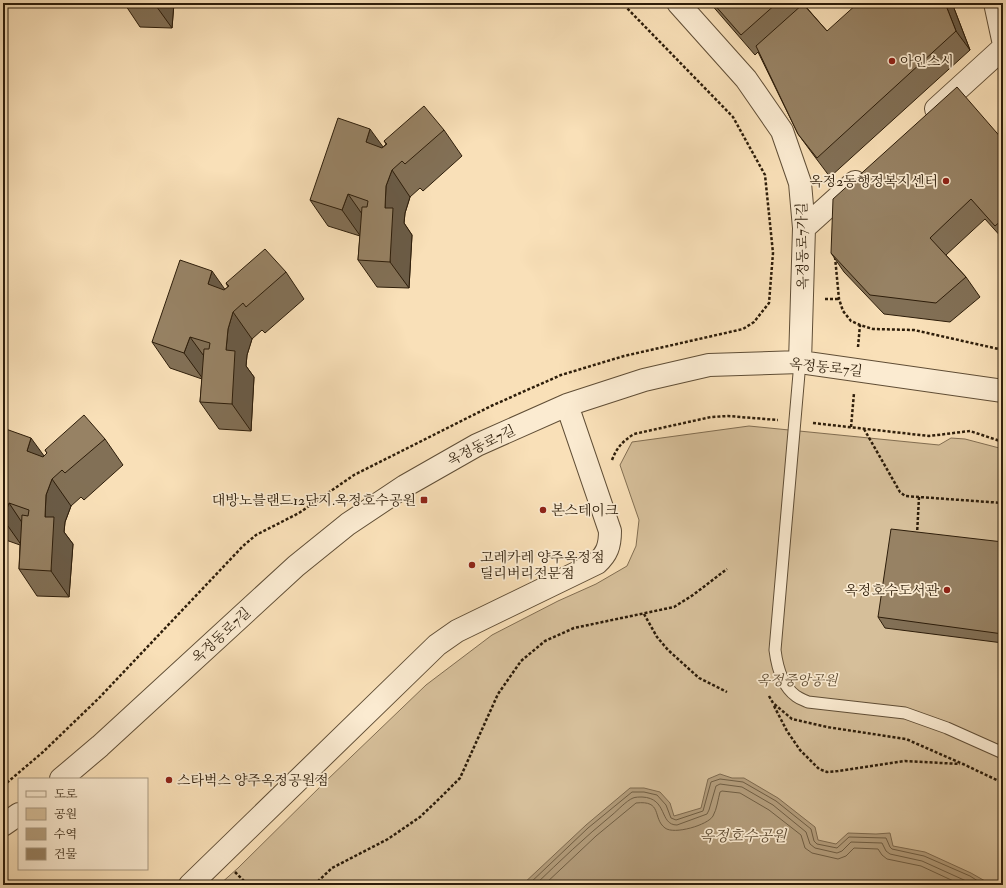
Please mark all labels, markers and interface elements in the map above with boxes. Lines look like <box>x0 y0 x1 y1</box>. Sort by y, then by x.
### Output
place label: 아인스시 <box>900 53 954 70</box>
marker: 아인스시 <box>887 56 897 66</box>
place label: 옥정2동행정복지센터 <box>809 173 938 190</box>
marker: 옥정2동행정복지센터 <box>941 176 951 186</box>
street label: 옥정동로7가길 <box>793 202 812 290</box>
street label: 옥정동로7길 <box>788 355 864 380</box>
street label: 옥정동로7길 <box>444 422 518 469</box>
place label: 대방노블랜드12단지.옥정호수공원 <box>212 492 416 509</box>
marker: 대방노블랜드12단지.옥정호수공원 <box>419 495 429 505</box>
place label: 본스테이크 <box>551 502 619 519</box>
marker: 본스테이크 <box>538 505 548 515</box>
place label: 고레카레 양주옥정점 딜리버리전문점 <box>480 549 605 582</box>
marker: 고레카레 양주옥정점 딜리버리전문점 <box>467 560 477 570</box>
place label: 옥정호수도서관 <box>844 582 939 599</box>
marker: 옥정호수도서관 <box>942 585 952 595</box>
street label: 옥정동로7길 <box>188 604 254 667</box>
park label: 옥정중앙공원 <box>756 672 839 689</box>
place label: 스타벅스 양주옥정공원점 <box>177 772 329 789</box>
marker: 스타벅스 양주옥정공원점 <box>164 775 174 785</box>
legend <box>18 778 148 870</box>
text: 도로 <box>54 787 78 802</box>
text: 공원 <box>54 807 77 822</box>
text: 수역 <box>54 827 77 842</box>
water label: 옥정호수공원 <box>700 827 788 846</box>
text: 건물 <box>54 847 78 862</box>

